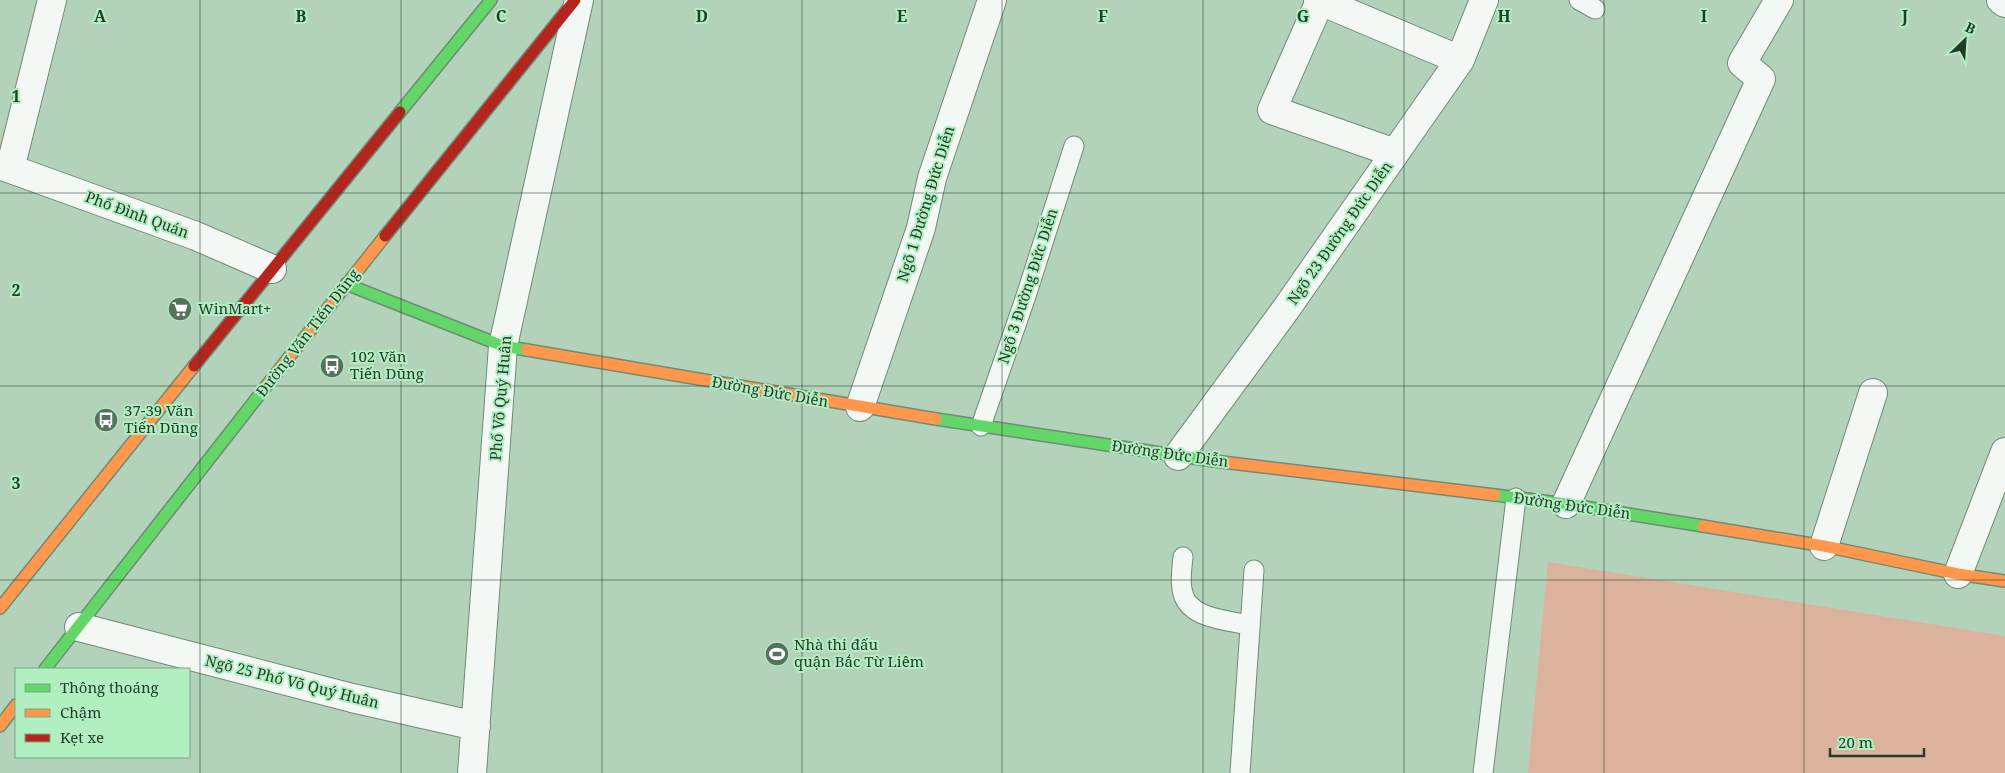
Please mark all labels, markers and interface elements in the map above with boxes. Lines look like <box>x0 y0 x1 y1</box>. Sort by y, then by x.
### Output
text: A <box>94 5 107 27</box>
text: B <box>296 5 307 27</box>
text: C <box>496 5 507 27</box>
text: D <box>696 5 708 27</box>
text: E <box>897 5 907 27</box>
text: F <box>1098 5 1108 27</box>
text: G <box>1297 5 1309 27</box>
text: H <box>1497 5 1511 27</box>
text: I <box>1701 5 1707 27</box>
text: J <box>1901 5 1909 27</box>
north arrow <box>1940 15 1990 65</box>
text: B <box>1962 17 1979 38</box>
text: 1 <box>11 85 21 107</box>
street label: Ngõ 1 Đường Đức Diễn <box>892 123 958 284</box>
street label: Ngõ 23 Đường Đức Diễn <box>1282 157 1396 308</box>
street label: Phố Đình Quán <box>83 186 192 242</box>
street label: Ngõ 3 Đường Đức Diễn <box>992 205 1062 366</box>
street label: Đường Văn Tiến Dũng <box>251 264 363 400</box>
text: 2 <box>11 279 21 301</box>
supermarket icon: WinMart+ <box>167 296 193 322</box>
place label: WinMart+ <box>198 298 271 318</box>
street label: Phố Võ Quý Huân <box>485 334 515 461</box>
place label: 102 Văn Tiến Dũng <box>350 346 424 383</box>
bus stop icon: 102 Văn Tiến Dũng <box>319 353 345 379</box>
street label: Đường Đức Diễn <box>710 371 830 411</box>
place label: 37-39 Văn Tiến Dũng <box>124 400 198 437</box>
bus stop icon: 37-39 Văn Tiến Dũng <box>93 407 119 433</box>
street label: Đường Đức Diễn <box>1110 435 1230 471</box>
text: 3 <box>11 472 21 494</box>
street label: Đường Đức Diễn <box>1512 487 1632 523</box>
place label: Nhà thi đấu quận Bắc Từ Liêm <box>794 634 924 671</box>
sports icon: Nhà thi đấu quận Bắc Từ Liêm <box>764 641 790 667</box>
street label: Ngõ 25 Phố Võ Quý Huân <box>203 650 381 712</box>
legend <box>15 668 190 758</box>
text: Thông thoáng <box>60 677 159 697</box>
text: Chậm <box>60 702 101 722</box>
scale bar <box>1830 726 1924 758</box>
text: Kẹt xe <box>60 727 104 747</box>
text: 20 m <box>1838 732 1873 752</box>

